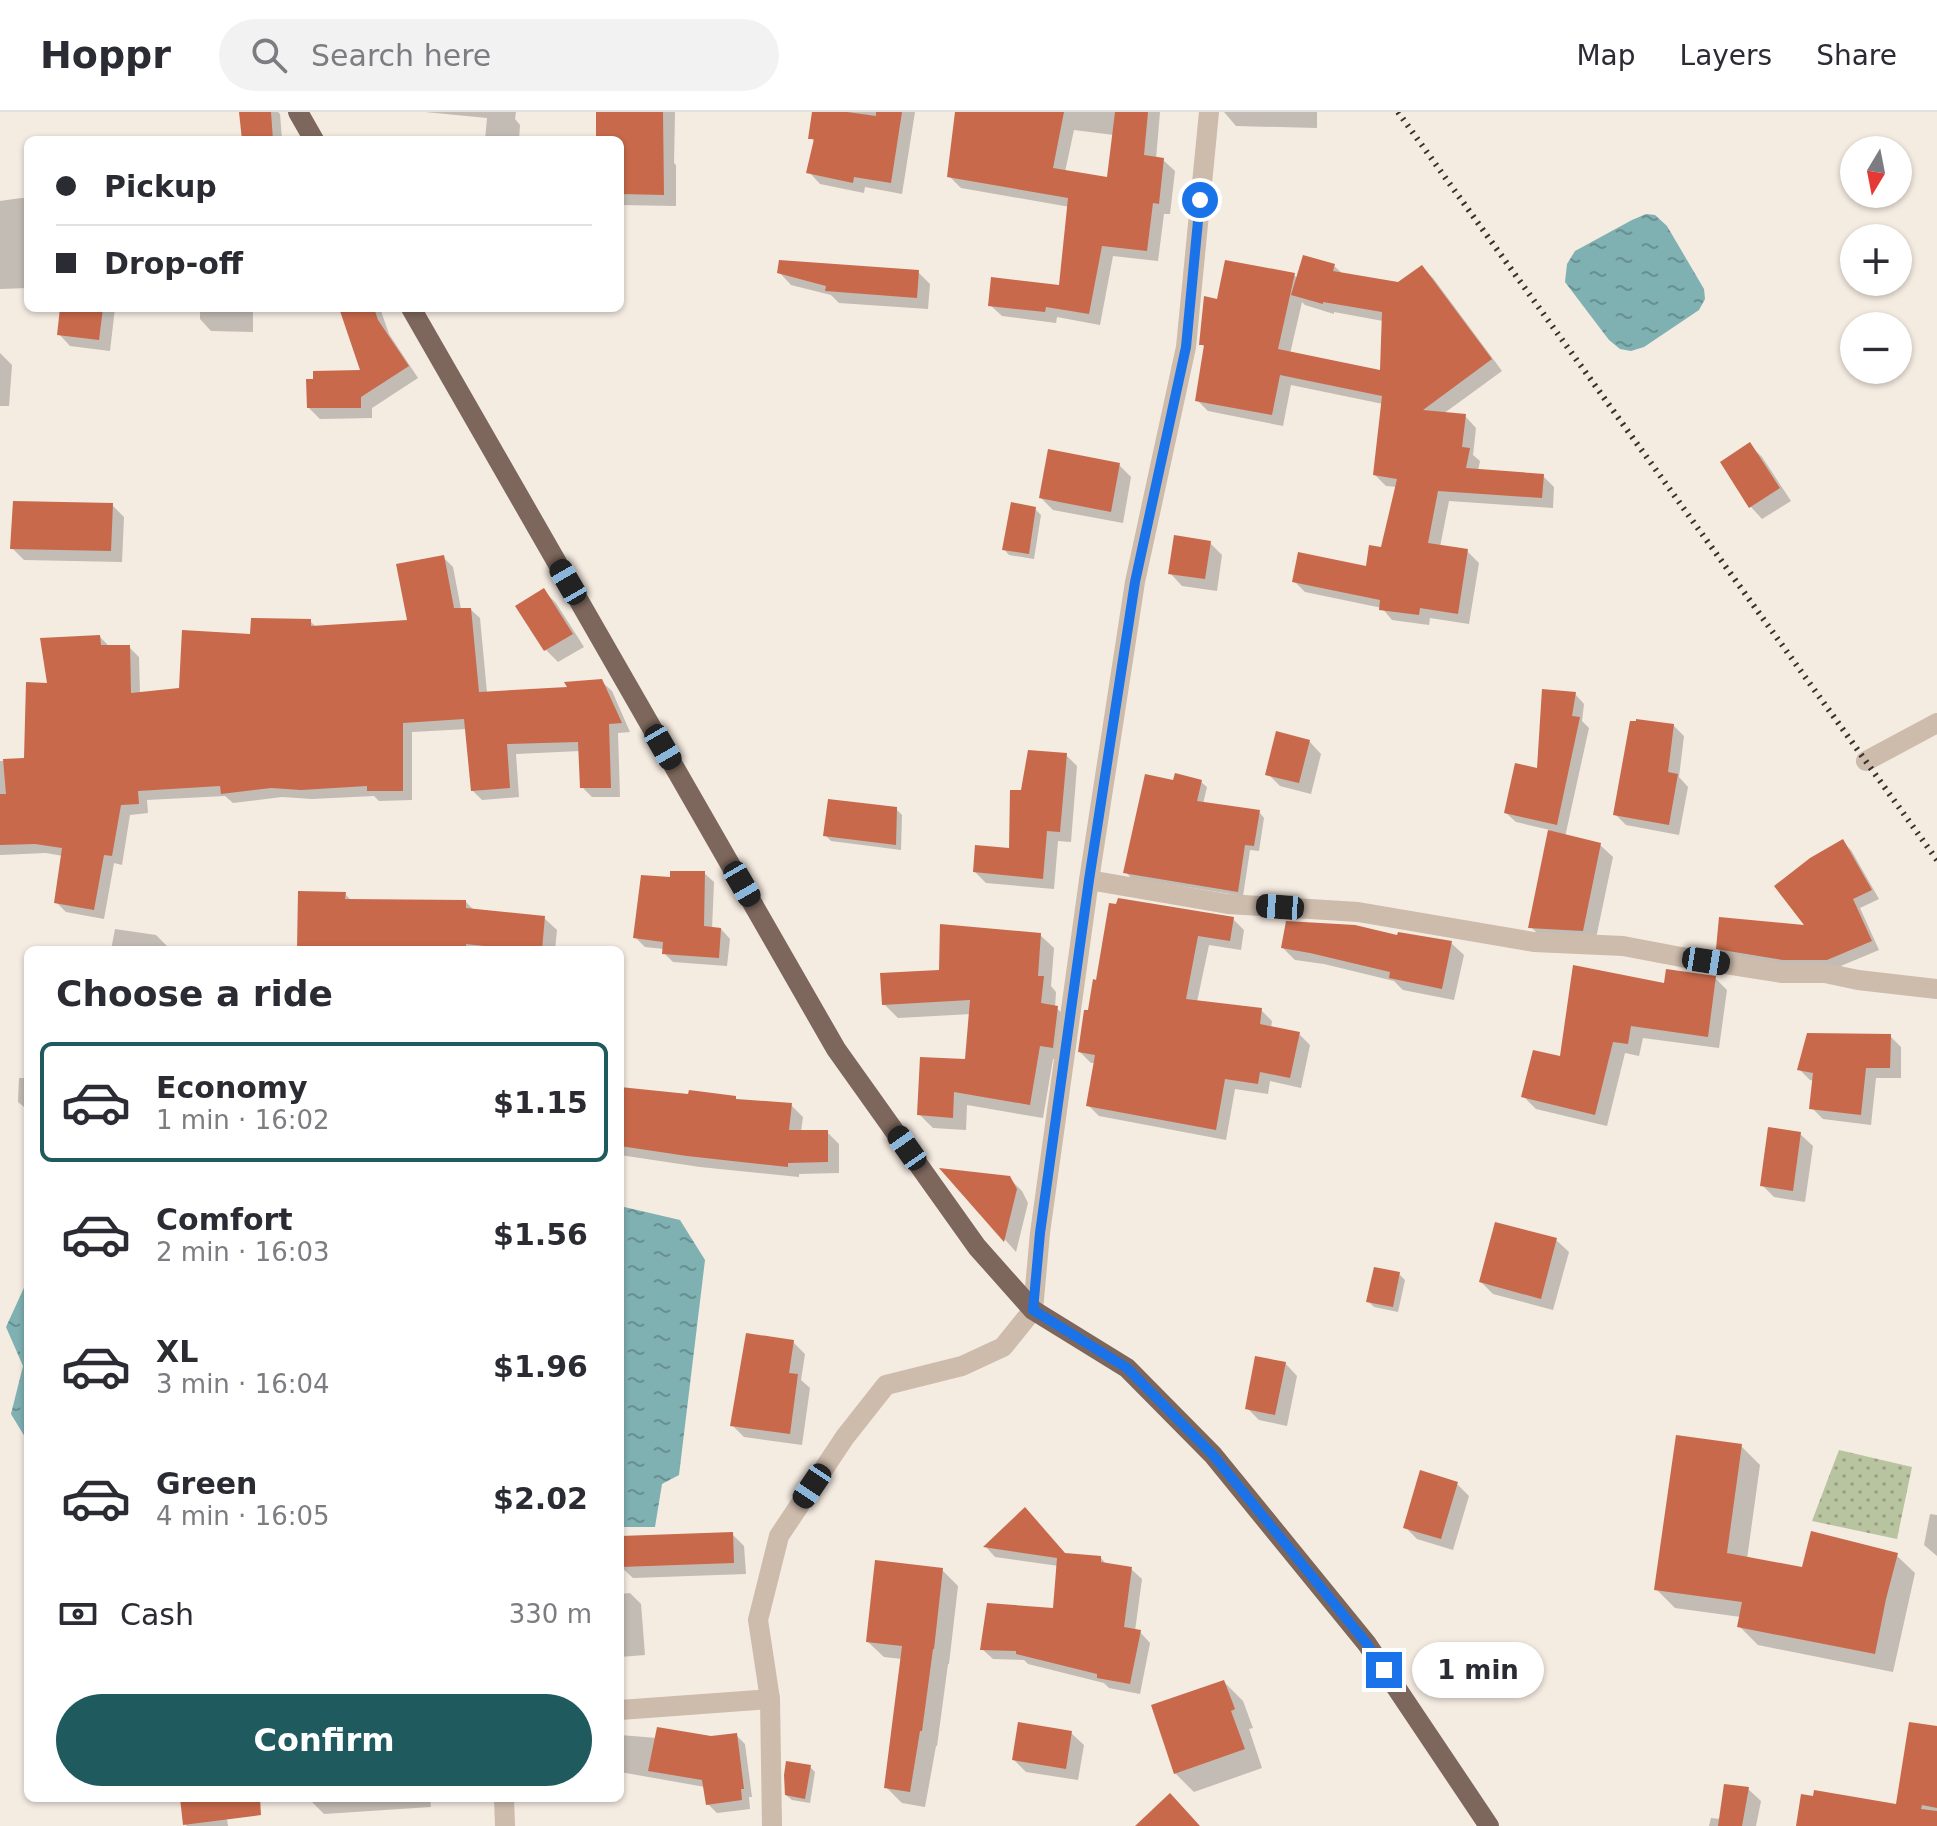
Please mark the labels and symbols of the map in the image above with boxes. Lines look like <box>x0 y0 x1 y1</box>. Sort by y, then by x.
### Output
north arrow <box>1840 136 1912 208</box>
route start <box>1182 182 1218 218</box>
car <box>546 555 590 609</box>
car <box>641 720 685 774</box>
car <box>720 857 764 911</box>
car <box>1255 893 1305 921</box>
car <box>1680 945 1732 977</box>
car <box>883 1121 931 1175</box>
car <box>789 1459 835 1513</box>
callout: 1 min <box>1412 1642 1544 1698</box>
route end <box>1366 1652 1402 1688</box>

